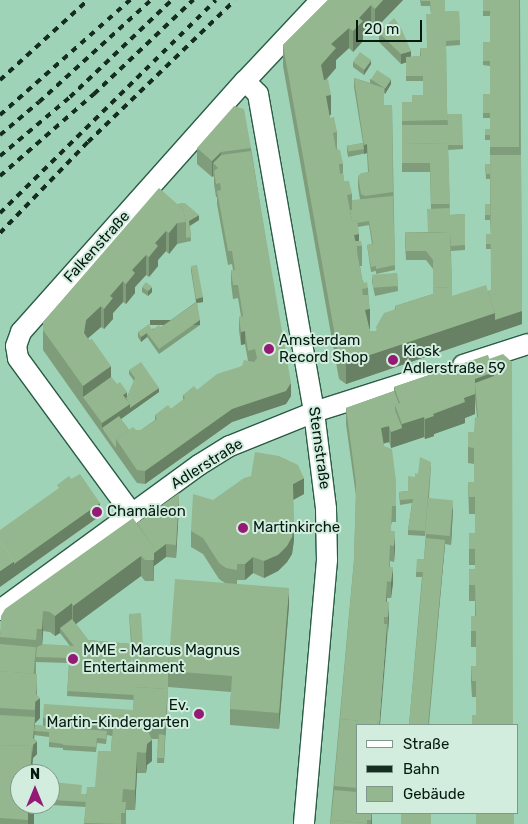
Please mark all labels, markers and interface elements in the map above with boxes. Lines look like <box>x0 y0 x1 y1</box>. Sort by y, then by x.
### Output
scale bar <box>358 10 424 42</box>
text: 20 m <box>364 20 399 38</box>
street label: Falkenstraße <box>60 208 134 286</box>
place label: Amsterdam Record Shop <box>279 331 368 366</box>
place label: Kiosk Adlerstraße 59 <box>403 342 506 377</box>
marker: Amsterdam Record Shop <box>263 343 275 355</box>
marker: Kiosk Adlerstraße 59 <box>387 354 399 366</box>
street label: Sternstraße <box>304 406 334 490</box>
street label: Adlerstraße <box>168 435 246 493</box>
place label: Chamäleon <box>107 503 186 521</box>
marker: Chamäleon <box>91 506 103 518</box>
place label: Martinkirche <box>253 519 340 537</box>
marker: Martinkirche <box>237 522 249 534</box>
place label: MME - Marcus Magnus Entertainment <box>83 641 240 676</box>
marker: MME - Marcus Magnus Entertainment <box>67 653 79 665</box>
place label: Ev. Martin-Kindergarten <box>46 696 189 731</box>
marker: Ev. Martin-Kindergarten <box>193 708 205 720</box>
legend <box>356 724 518 814</box>
text: Straße <box>403 735 449 753</box>
text: Bahn <box>403 760 440 778</box>
north arrow <box>10 764 60 814</box>
text: N <box>30 766 40 783</box>
text: Gebäude <box>403 785 465 803</box>

